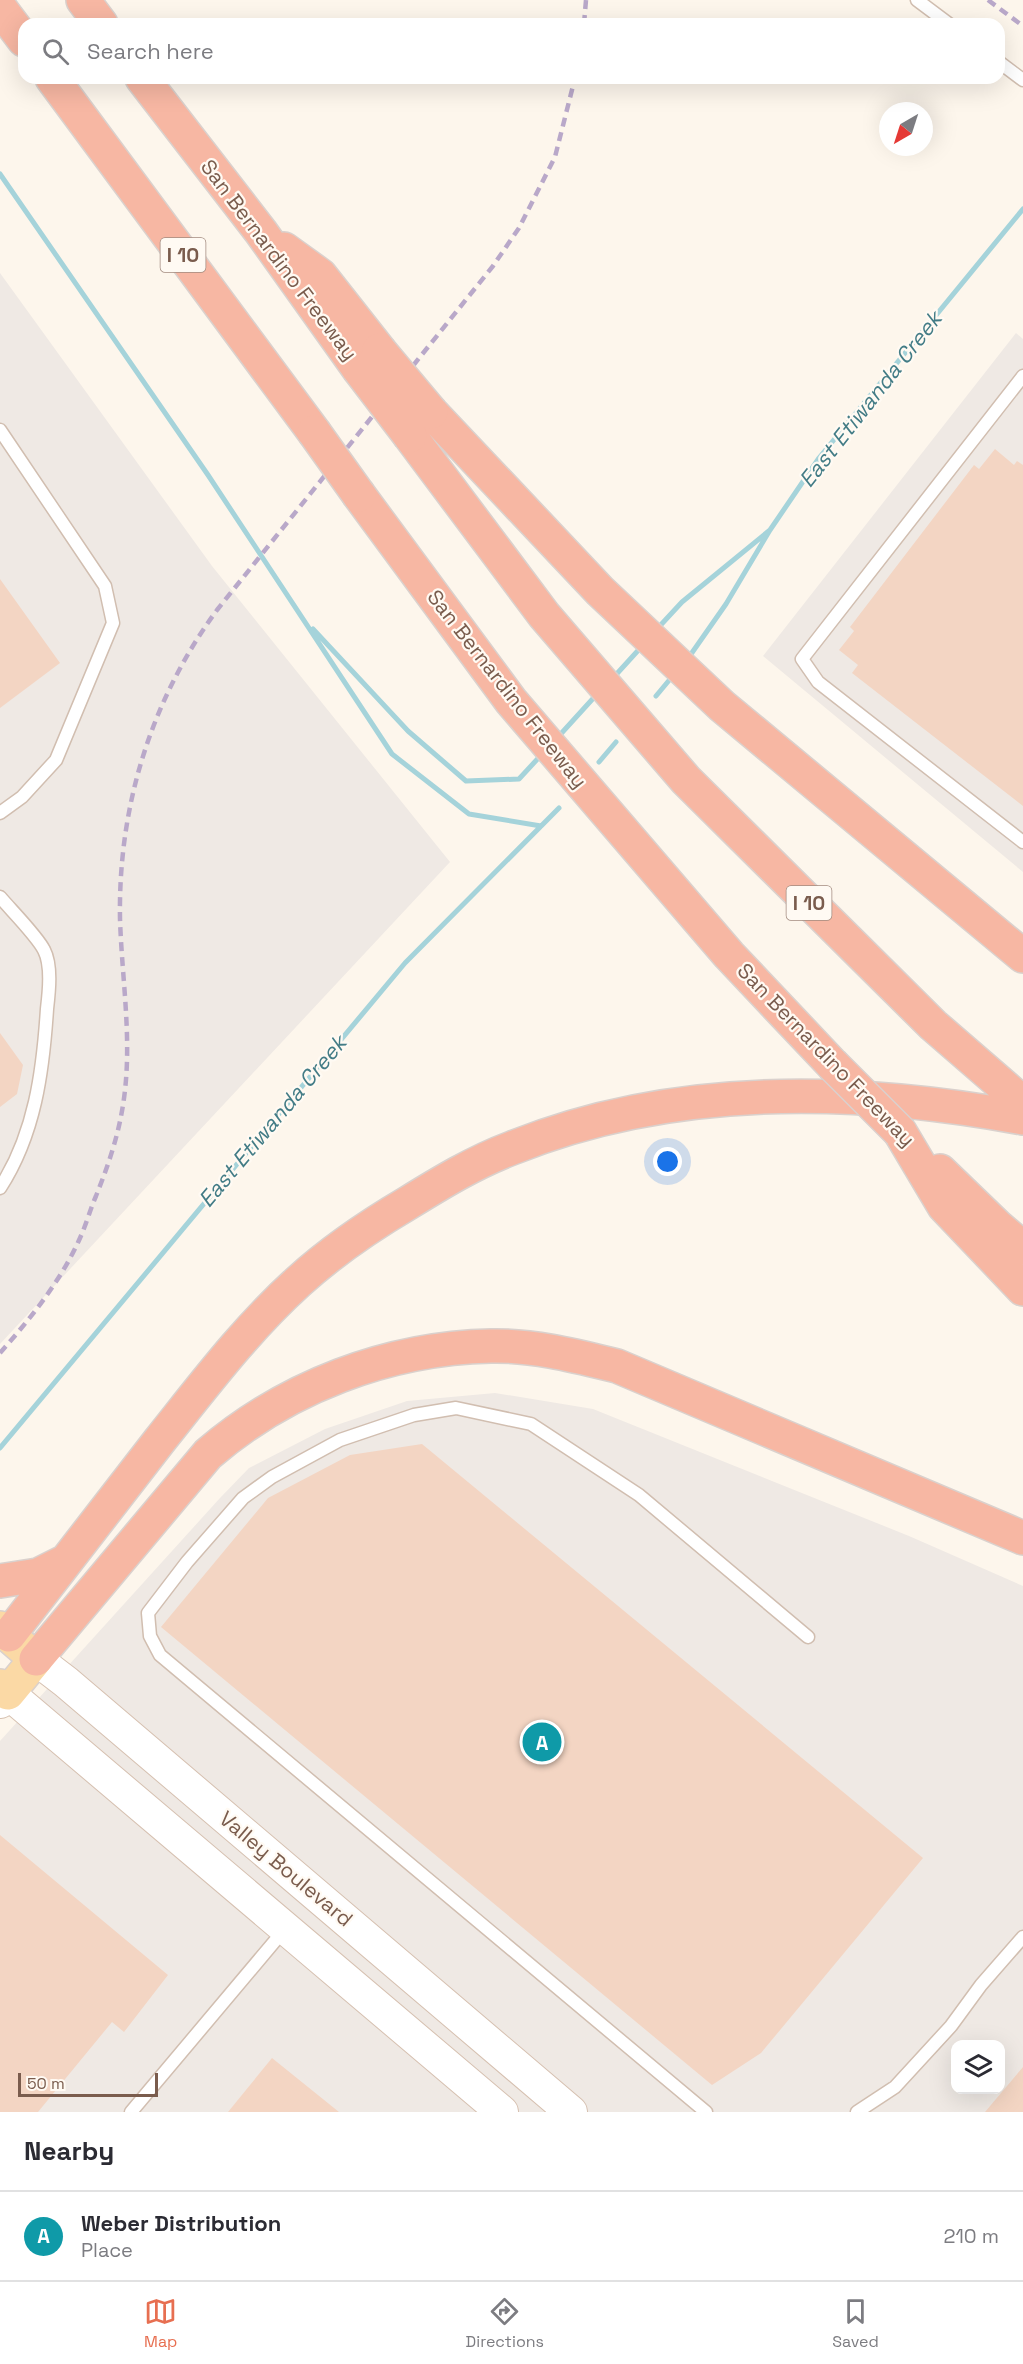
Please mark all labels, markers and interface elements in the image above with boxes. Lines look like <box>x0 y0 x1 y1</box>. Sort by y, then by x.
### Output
search box <box>18 18 1005 84</box>
icon: search <box>39 35 72 68</box>
text: Search here <box>87 37 214 65</box>
north arrow <box>879 102 933 156</box>
street label: San Bernardino Freeway <box>195 154 364 366</box>
road number: I 10 <box>160 238 206 272</box>
water label: East Etiwanda Creek <box>793 304 949 493</box>
street label: San Bernardino Freeway <box>421 584 593 793</box>
road number: I 10 <box>786 886 832 920</box>
street label: San Bernardino Freeway <box>732 957 921 1152</box>
water label: East Etiwanda Creek <box>192 1028 354 1213</box>
your location <box>653 1147 682 1176</box>
pin: A <box>522 1720 562 1764</box>
street label: Valley Boulevard <box>214 1805 359 1932</box>
map controls <box>951 2040 1005 2094</box>
button: layers <box>951 2040 1005 2094</box>
scale bar <box>18 2070 158 2098</box>
text: 50 m <box>27 2073 65 2094</box>
text: Nearby <box>24 2134 114 2168</box>
text: Weber Distribution <box>81 2209 281 2237</box>
text: A <box>37 2223 50 2249</box>
text: 210 m <box>943 2223 999 2249</box>
text: Place <box>81 2237 133 2263</box>
tab: Map <box>144 2295 177 2352</box>
tab: Directions <box>466 2295 544 2352</box>
tab: Saved <box>832 2295 879 2352</box>

